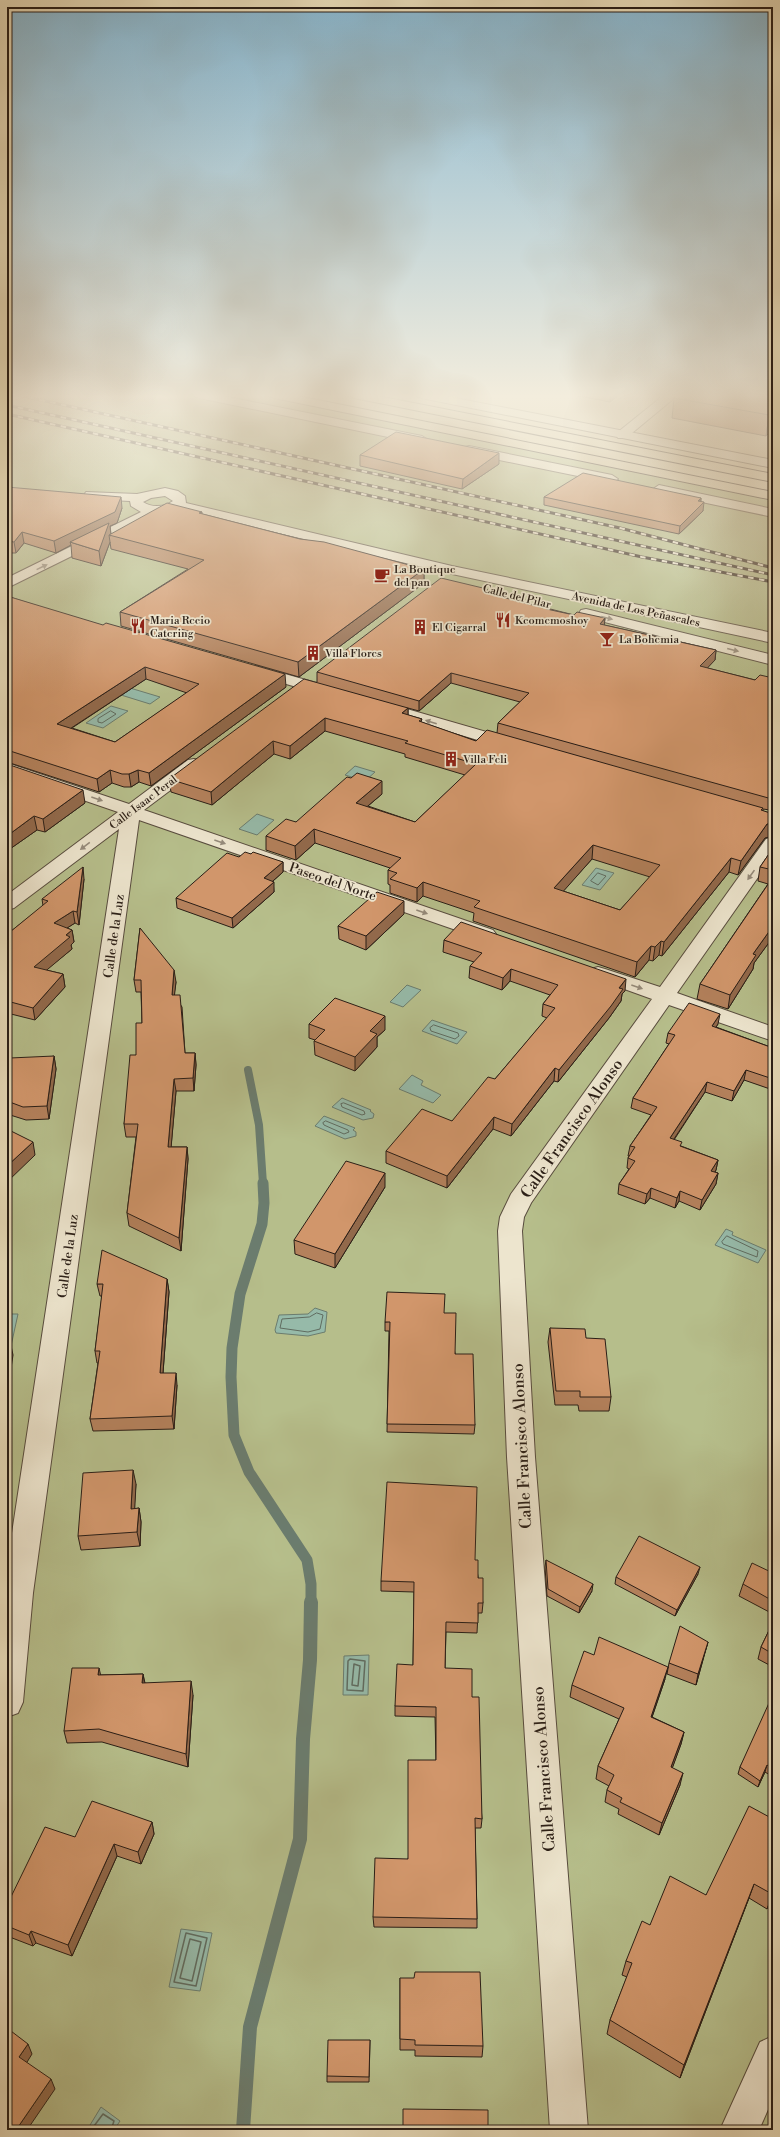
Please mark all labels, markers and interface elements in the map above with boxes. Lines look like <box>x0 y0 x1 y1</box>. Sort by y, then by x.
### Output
place label: La Boutique del pan <box>394 563 456 590</box>
one-way arrow <box>36 564 48 570</box>
cafe icon: La Boutique del pan <box>373 566 391 584</box>
street label: Calle del Pilar <box>481 582 552 612</box>
street label: Avenida de Los Peñascales <box>569 589 701 630</box>
restaurant icon: Kcomemoshoy <box>494 611 512 629</box>
place label: Maria Recio Catering <box>150 614 210 641</box>
place label: Kcomemoshoy <box>515 614 589 628</box>
one-way arrow <box>600 616 613 622</box>
restaurant icon: Maria Recio Catering <box>129 617 147 635</box>
building icon: El Cigarral <box>411 618 429 636</box>
place label: El Cigarral <box>432 621 487 635</box>
bar icon: La Bohemia <box>598 630 616 648</box>
place label: La Bohemia <box>619 633 679 647</box>
building icon: Villa Flores <box>304 644 322 662</box>
place label: Villa Flores <box>324 647 382 661</box>
one-way arrow <box>727 647 739 653</box>
one-way arrow <box>425 719 437 725</box>
building icon: Villa Feli <box>442 750 460 768</box>
place label: Villa Feli <box>462 753 508 767</box>
street label: Calle Isaac Peral <box>107 772 181 833</box>
one-way arrow <box>91 797 103 803</box>
one-way arrow <box>214 839 226 845</box>
one-way arrow <box>79 841 90 850</box>
street label: Paseo del Norte <box>287 860 379 905</box>
one-way arrow <box>747 869 755 880</box>
street label: Calle de la Luz <box>100 893 128 979</box>
one-way arrow <box>416 909 428 915</box>
one-way arrow <box>632 984 644 990</box>
street label: Calle Francisco Alonso <box>516 1055 628 1202</box>
street label: Calle de la Luz <box>54 1213 82 1299</box>
street label: Calle Francisco Alonso <box>508 1363 536 1529</box>
street label: Calle Francisco Alonso <box>528 1686 560 1852</box>

